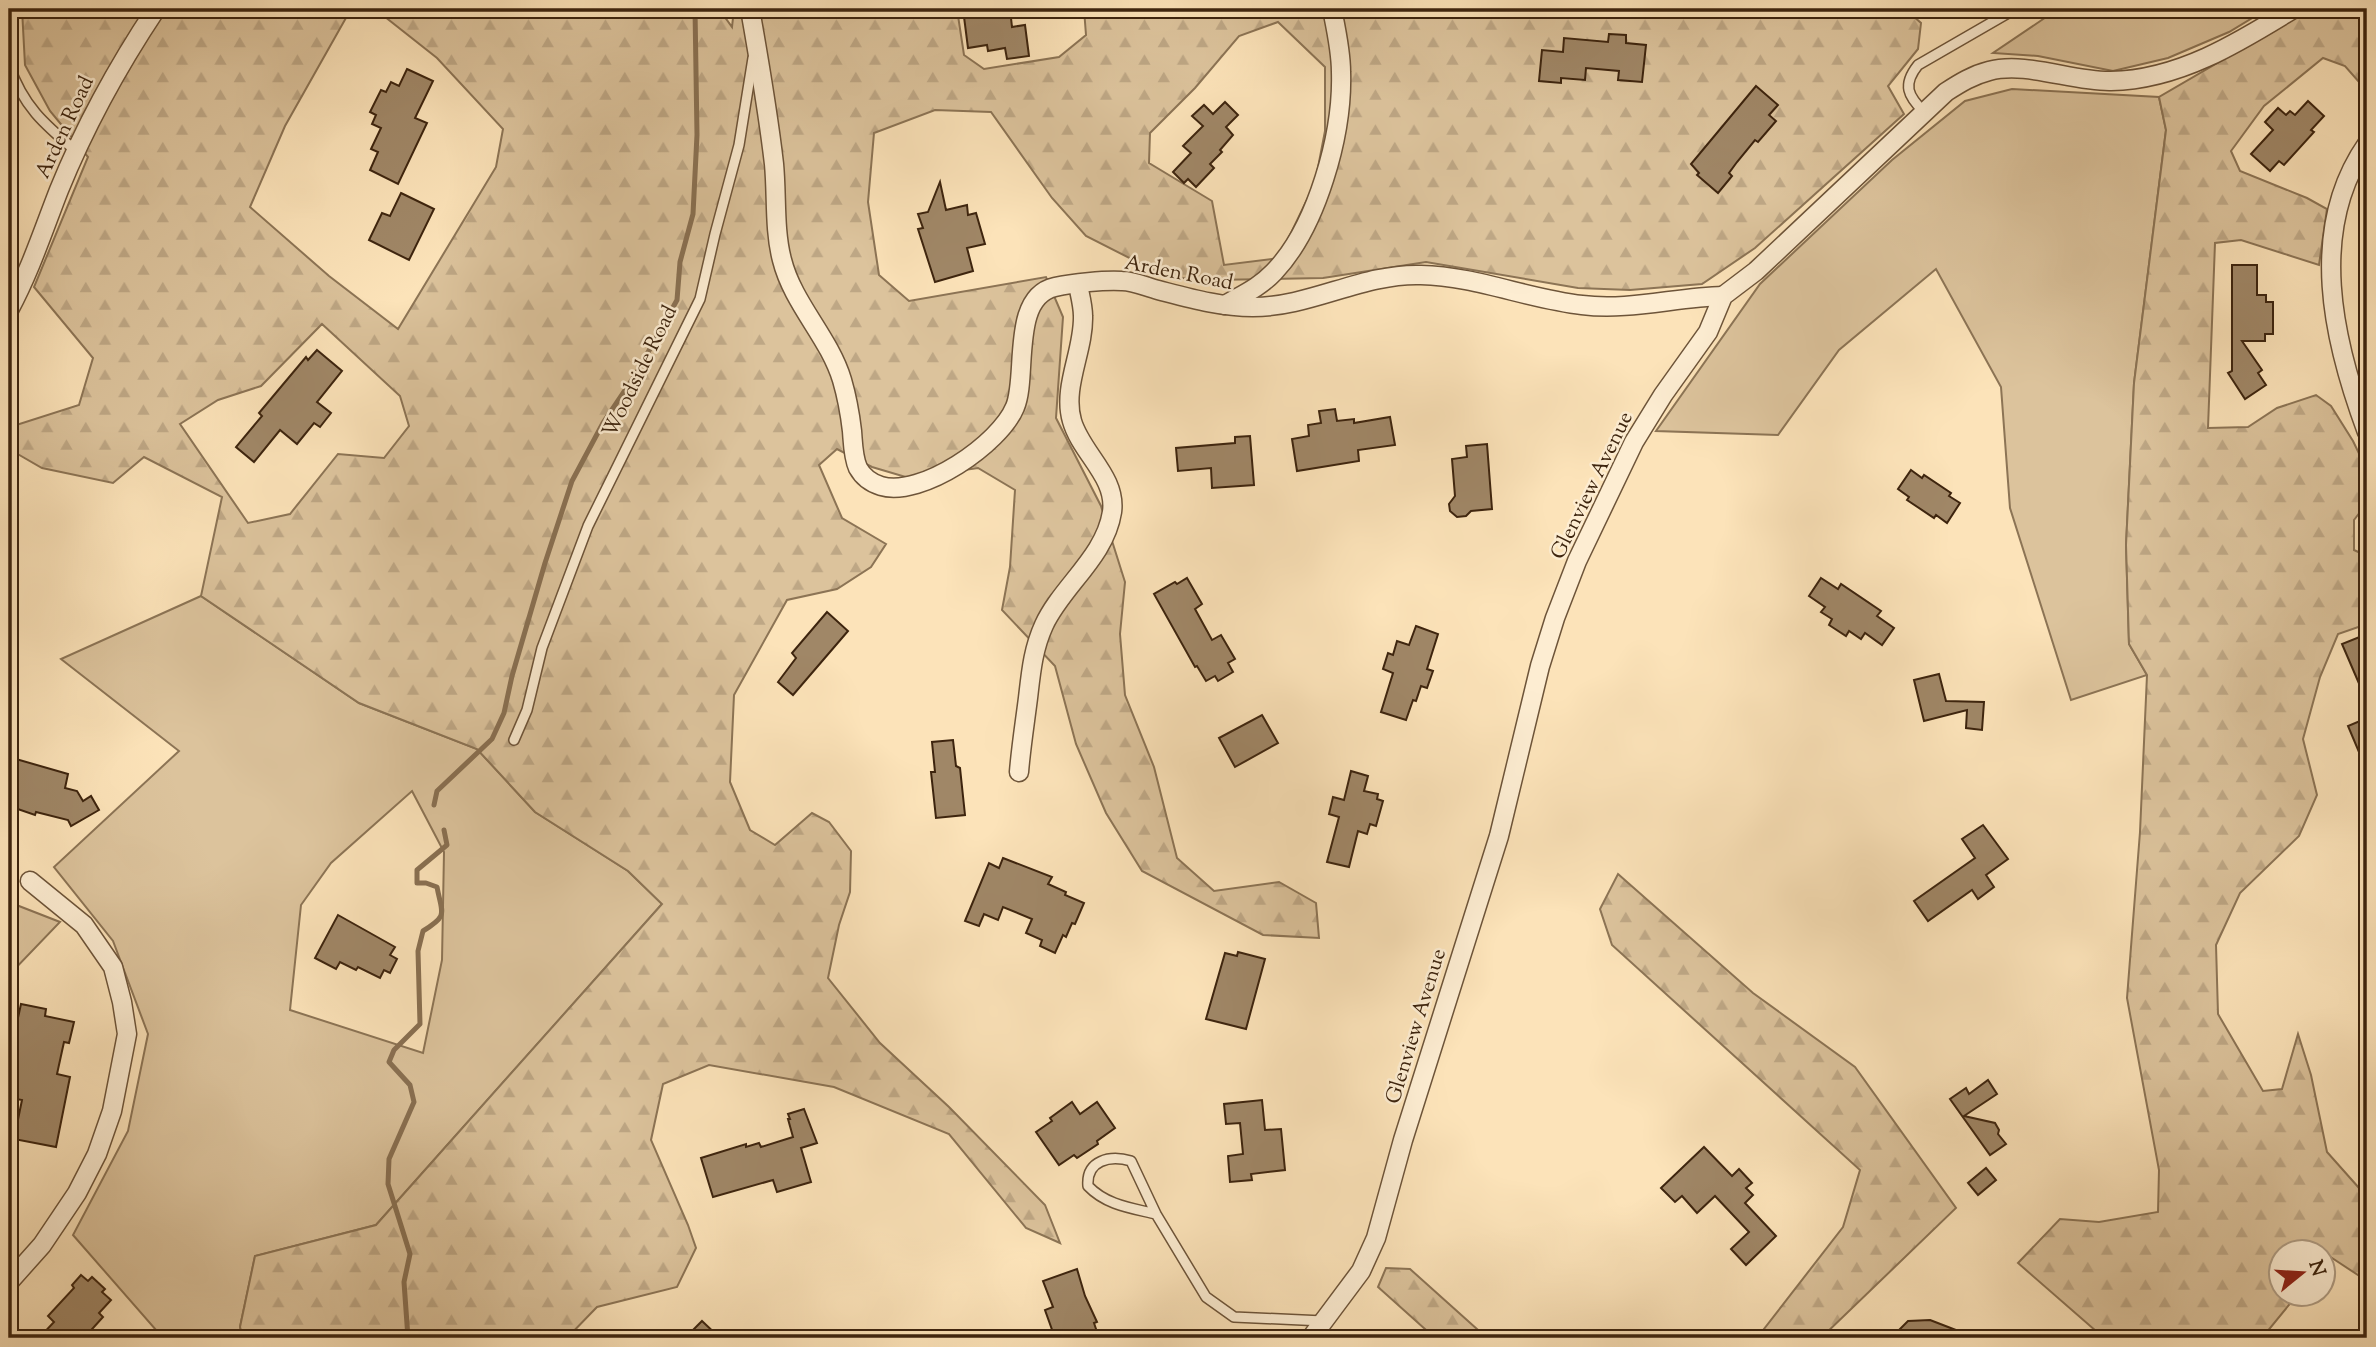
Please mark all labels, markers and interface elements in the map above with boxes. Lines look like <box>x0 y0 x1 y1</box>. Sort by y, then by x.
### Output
street label: Arden Road <box>29 72 103 184</box>
street label: Arden Road <box>1122 249 1236 299</box>
street label: Woodside Road <box>596 301 686 443</box>
street label: Glenview Avenue <box>1544 407 1642 565</box>
street label: Glenview Avenue <box>1379 945 1455 1108</box>
north arrow <box>2268 1238 2338 1308</box>
text: N <box>2301 1257 2331 1280</box>

